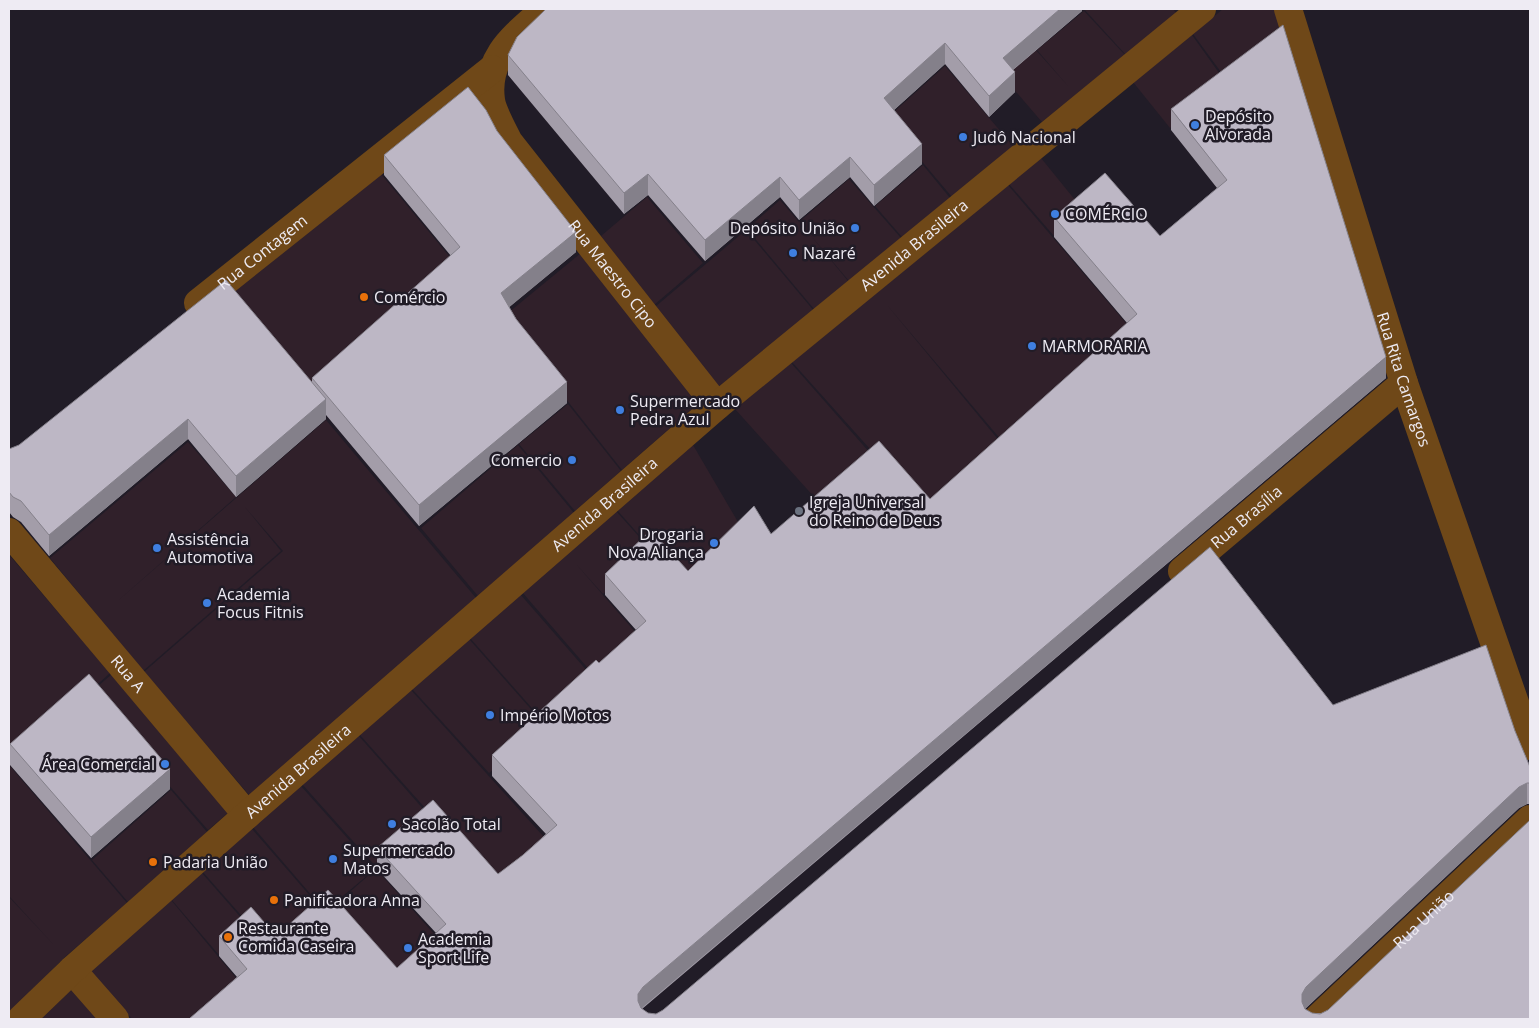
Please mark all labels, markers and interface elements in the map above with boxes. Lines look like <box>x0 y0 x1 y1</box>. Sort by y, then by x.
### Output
place label: Depósito Alvorada <box>1205 105 1272 145</box>
marker: Depósito Alvorada <box>1189 119 1201 131</box>
place label: Judô Nacional <box>971 126 1076 148</box>
marker: Judô Nacional <box>957 131 969 143</box>
street label: Avenida Brasileira <box>855 194 973 296</box>
place label: COMÉRCIO <box>1065 203 1148 225</box>
marker: COMÉRCIO <box>1049 208 1061 220</box>
street label: Rua Contagem <box>213 209 312 295</box>
street label: Rua Maestro Cipo <box>563 215 662 332</box>
place label: Depósito União <box>730 217 845 239</box>
marker: Depósito União <box>849 222 861 234</box>
place label: Nazaré <box>803 242 856 264</box>
marker: Nazaré <box>787 247 799 259</box>
place label: Comércio <box>374 286 445 308</box>
marker: Comércio <box>358 291 370 303</box>
street label: Rua Rita Camargos <box>1372 309 1436 450</box>
place label: MARMORARIA <box>1042 335 1149 357</box>
marker: MARMORARIA <box>1026 340 1038 352</box>
place label: Supermercado Pedra Azul <box>630 390 740 430</box>
marker: Supermercado Pedra Azul <box>614 404 626 416</box>
place label: Comercio <box>491 449 562 471</box>
street label: Avenida Brasileira <box>547 452 662 556</box>
marker: Comercio <box>566 454 578 466</box>
street label: Rua Brasília <box>1206 480 1286 553</box>
place label: Igreja Universal do Reino de Deus <box>809 491 940 531</box>
marker: Igreja Universal do Reino de Deus <box>793 505 805 517</box>
place label: Drogaria Nova Aliança <box>608 523 704 563</box>
place label: Assistência Automotiva <box>167 528 253 568</box>
marker: Drogaria Nova Aliança <box>708 537 720 549</box>
marker: Assistência Automotiva <box>151 542 163 554</box>
place label: Academia Focus Fitnis <box>217 583 304 623</box>
marker: Academia Focus Fitnis <box>201 597 213 609</box>
street label: Rua A <box>106 650 151 698</box>
place label: Império Motos <box>500 704 609 726</box>
marker: Império Motos <box>484 709 496 721</box>
street label: Avenida Brasileira <box>240 718 356 823</box>
place label: Área Comercial <box>42 753 155 775</box>
marker: Área Comercial <box>159 758 171 770</box>
place label: Sacolão Total <box>402 813 501 835</box>
marker: Sacolão Total <box>386 818 398 830</box>
place label: Supermercado Matos <box>343 839 453 879</box>
place label: Padaria União <box>163 851 268 873</box>
marker: Supermercado Matos <box>327 853 339 865</box>
marker: Padaria União <box>147 856 159 868</box>
street label: Rua União <box>1388 885 1459 953</box>
place label: Panificadora Anna <box>284 889 420 911</box>
marker: Panificadora Anna <box>268 894 280 906</box>
place label: Restaurante Comida Caseira <box>238 917 354 957</box>
place label: Academia Sport Life <box>418 928 491 968</box>
marker: Restaurante Comida Caseira <box>222 931 234 943</box>
marker: Academia Sport Life <box>402 942 414 954</box>

